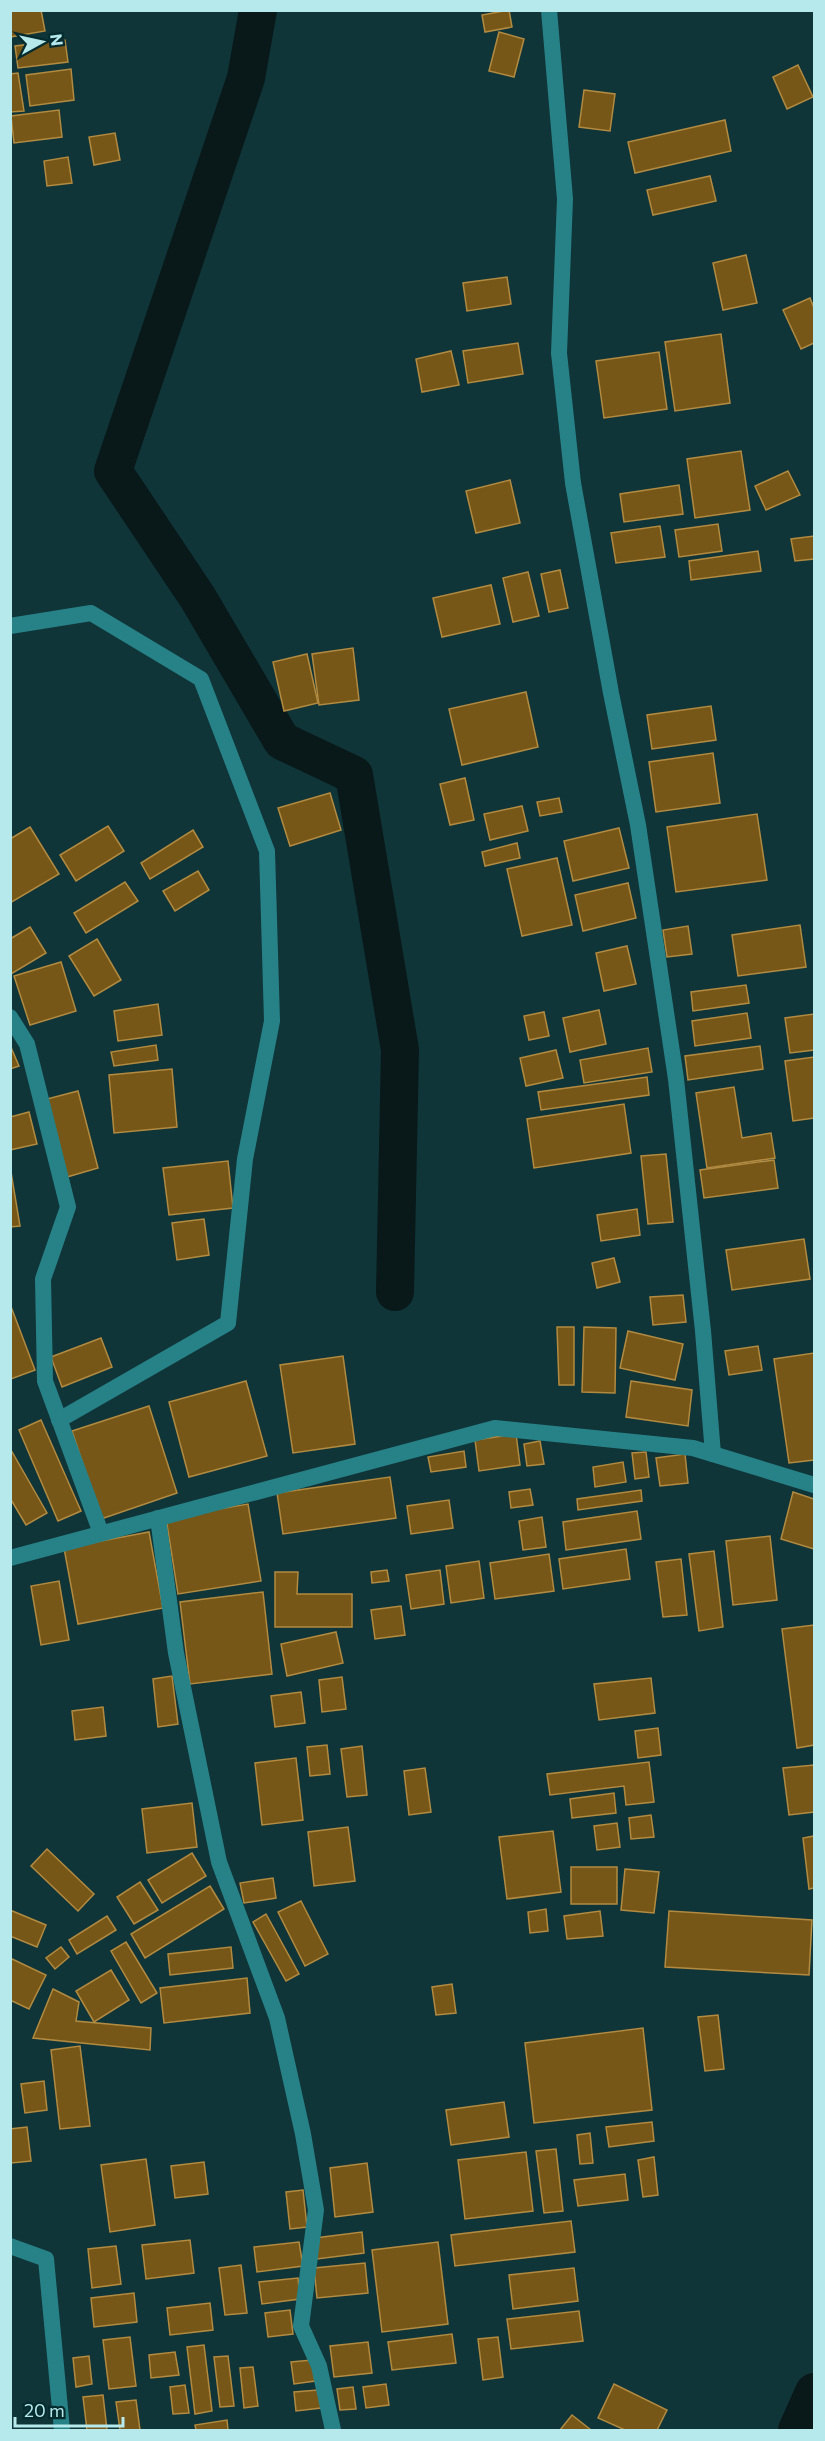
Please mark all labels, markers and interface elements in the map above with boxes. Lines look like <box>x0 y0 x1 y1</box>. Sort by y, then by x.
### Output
north arrow <box>12 12 72 72</box>
text: N <box>47 33 68 47</box>
scale bar <box>15 2390 123 2428</box>
text: 20 m <box>24 2399 65 2421</box>

